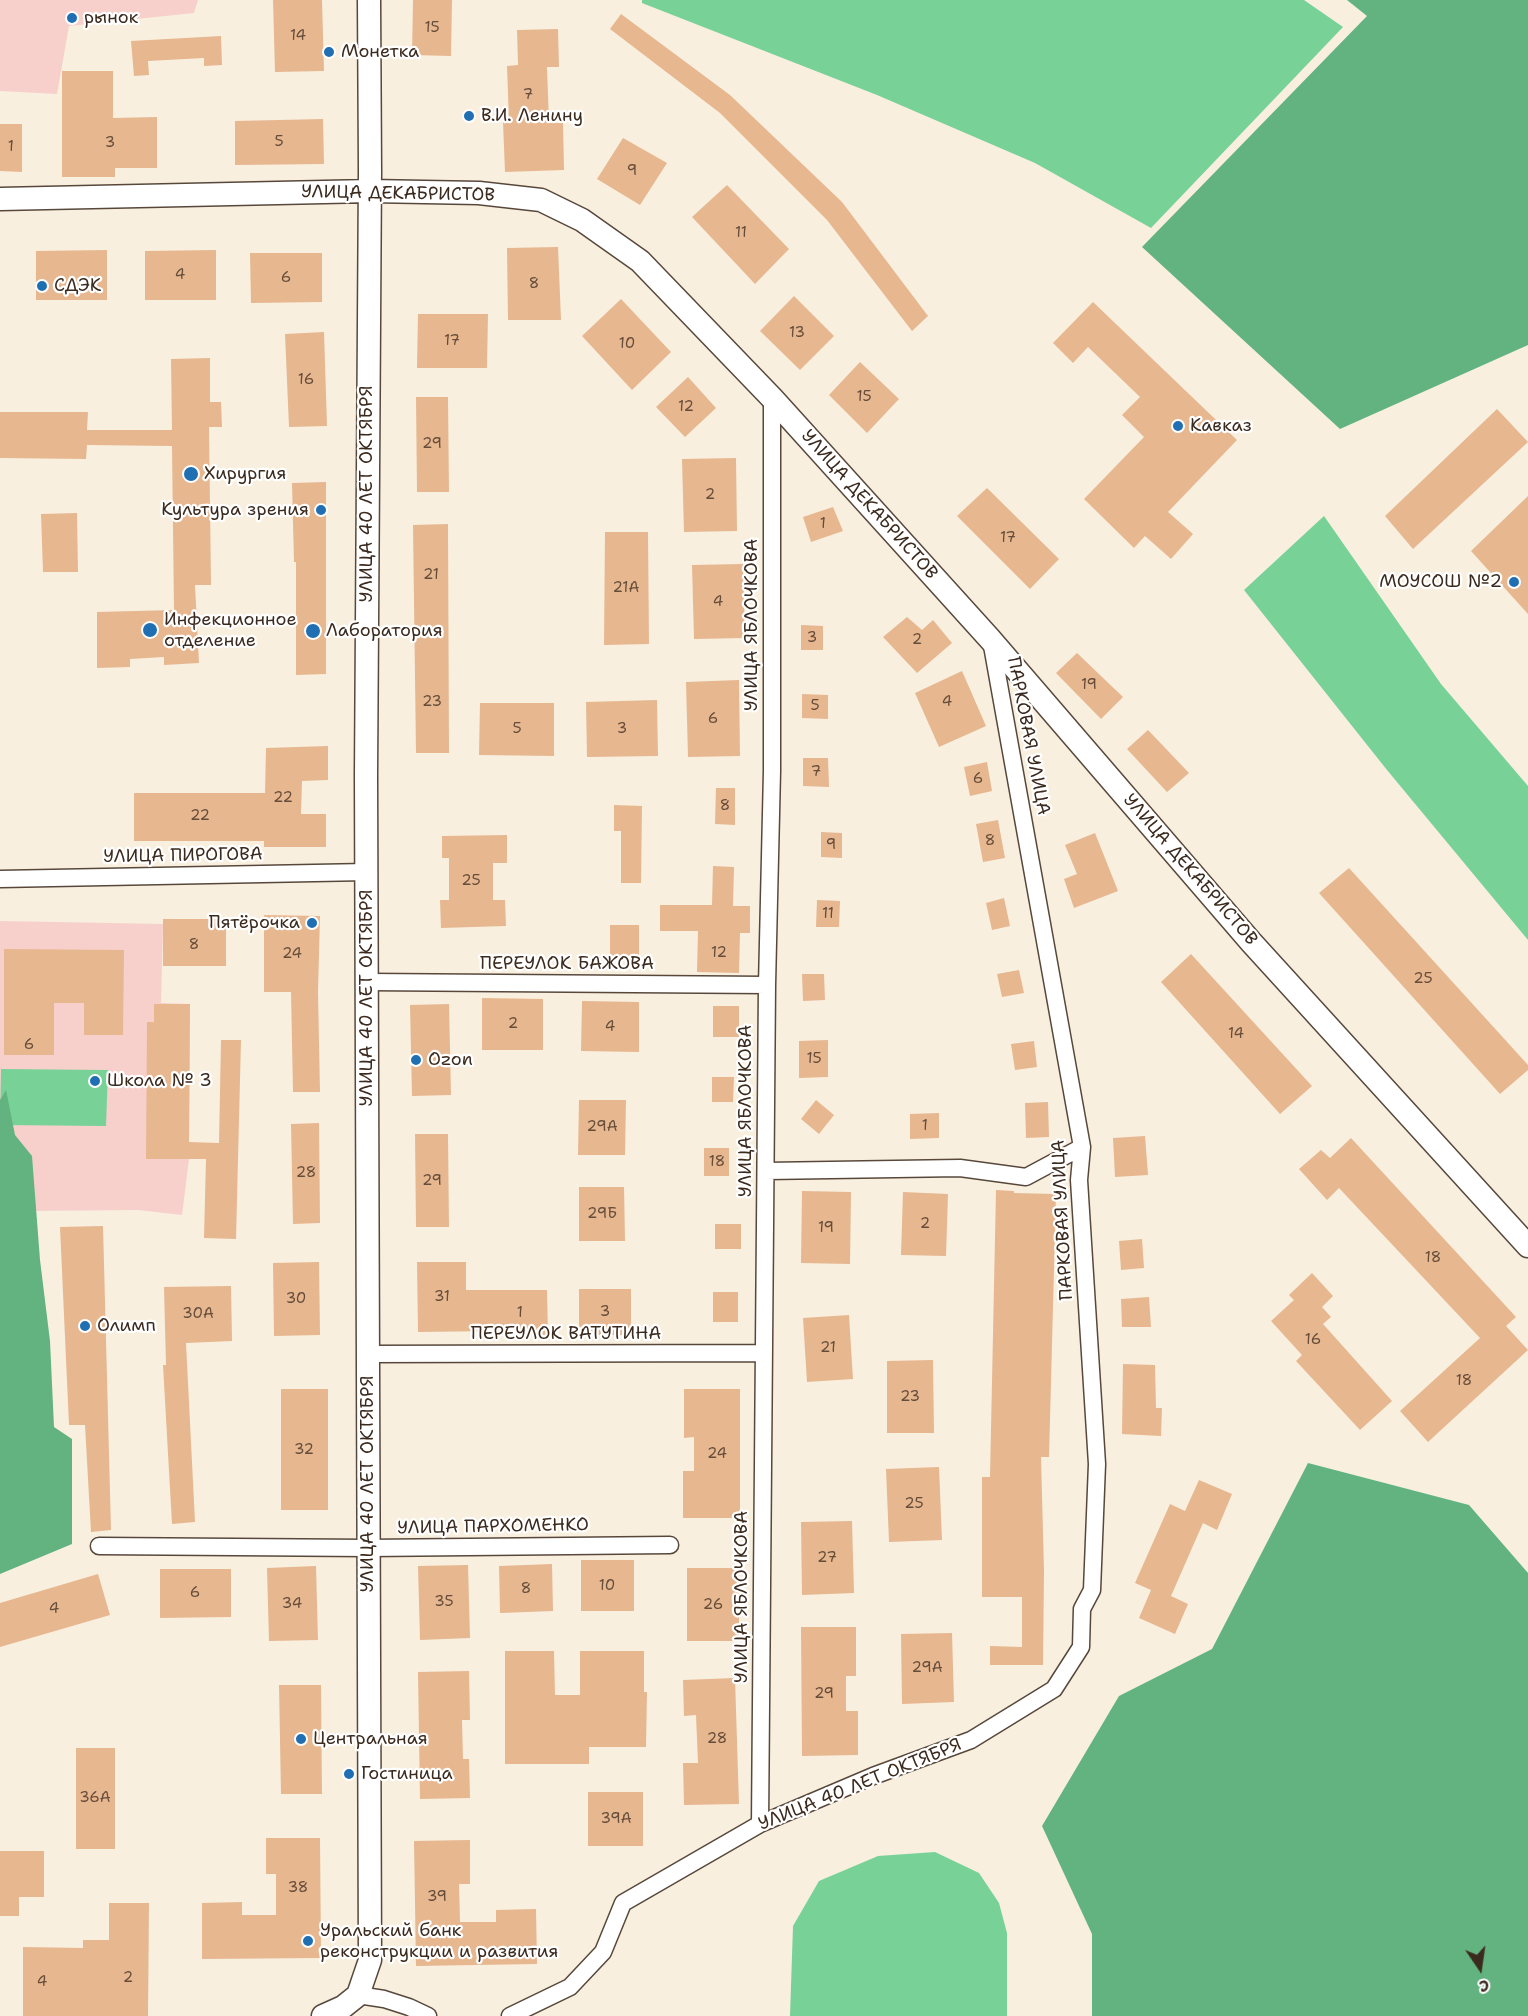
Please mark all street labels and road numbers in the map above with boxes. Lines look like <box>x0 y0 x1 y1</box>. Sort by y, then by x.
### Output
street label: УЛИЦА ДЕКАБРИСТОВ <box>301 182 495 206</box>
street label: УЛИЦА 40 ЛЕТ ОКТЯБРЯ <box>356 385 378 603</box>
street label: УЛИЦА ДЕКАБРИСТОВ <box>796 426 942 584</box>
street label: УЛИЦА ЯБЛОЧКОВА <box>741 539 763 711</box>
street label: ПАРКОВАЯ УЛИЦА <box>1002 655 1054 817</box>
street label: УЛИЦА ДЕКАБРИСТОВ <box>1118 790 1262 950</box>
street label: УЛИЦА ПИРОГОВА <box>103 844 263 868</box>
street label: УЛИЦА 40 ЛЕТ ОКТЯБРЯ <box>356 889 378 1107</box>
street label: ПЕРЕУЛОК БАЖОВА <box>480 953 654 975</box>
street label: УЛИЦА ЯБЛОЧКОВА <box>735 1025 757 1197</box>
street label: ПАРКОВАЯ УЛИЦА <box>1048 1139 1078 1301</box>
street label: ПЕРЕУЛОК ВАТУТИНА <box>471 1323 661 1345</box>
street label: УЛИЦА 40 ЛЕТ ОКТЯБРЯ <box>357 1375 379 1593</box>
street label: УЛИЦА ЯБЛОЧКОВА <box>731 1511 753 1683</box>
street label: УЛИЦА ПАРХОМЕНКО <box>397 1515 589 1539</box>
street label: УЛИЦА 40 ЛЕТ ОКТЯБРЯ <box>755 1734 965 1836</box>

